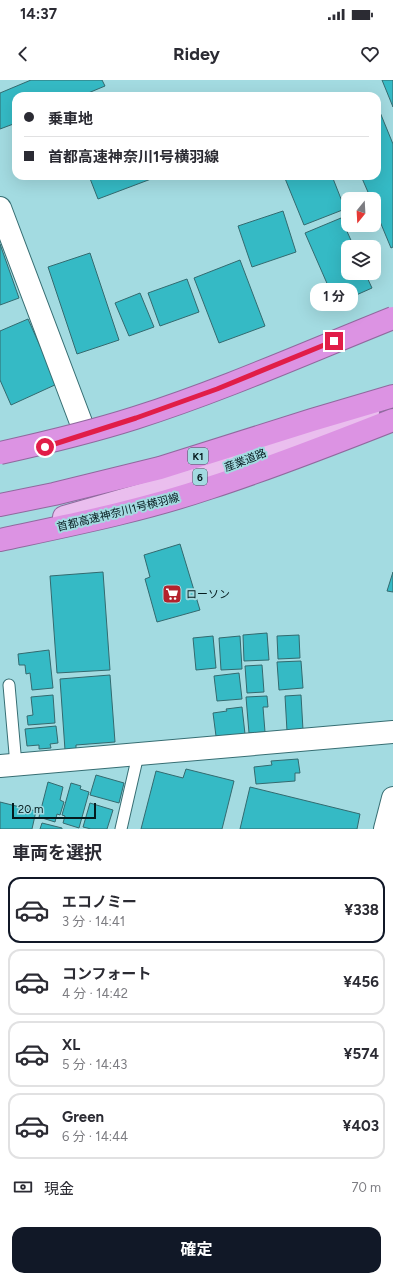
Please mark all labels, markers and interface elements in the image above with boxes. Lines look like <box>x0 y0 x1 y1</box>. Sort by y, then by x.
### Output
text: 14:37 <box>20 5 57 23</box>
icon: back <box>12 43 34 65</box>
text: Ridey <box>173 43 220 65</box>
icon: heart <box>359 43 381 65</box>
text: 乗車地 <box>48 110 93 128</box>
text: 首都高速神奈川1号横羽線 <box>48 148 219 166</box>
north arrow <box>341 192 381 232</box>
map controls <box>341 192 381 280</box>
button: layers <box>341 240 381 280</box>
callout: 1 分 <box>310 283 358 311</box>
text: 1 分 <box>323 289 345 304</box>
route end <box>325 332 343 350</box>
route start <box>36 438 54 456</box>
street label: 産業道路 <box>222 447 268 474</box>
road number: K1 <box>188 448 208 464</box>
road number: 6 <box>193 469 207 485</box>
street label: 首都高速神奈川1号横羽線 <box>56 491 181 534</box>
supermarket icon: ローソン <box>161 583 183 605</box>
place label: ローソン <box>186 588 230 601</box>
scale bar <box>12 801 96 820</box>
text: 20 m <box>18 803 43 816</box>
text: 車両を選択 <box>12 842 102 864</box>
icon: car <box>14 892 50 928</box>
text: エコノミー <box>62 893 137 911</box>
text: ¥338 <box>344 901 379 919</box>
text: 3 分 · 14:41 <box>62 914 125 929</box>
icon: car <box>14 964 50 1000</box>
text: コンフォート <box>62 965 152 983</box>
text: ¥456 <box>343 973 379 991</box>
text: 4 分 · 14:42 <box>62 986 128 1001</box>
icon: car <box>14 1036 50 1072</box>
text: XL <box>62 1036 80 1054</box>
text: ¥574 <box>344 1045 379 1063</box>
text: 5 分 · 14:43 <box>62 1057 127 1072</box>
icon: car <box>14 1108 50 1144</box>
text: Green <box>62 1108 104 1126</box>
text: ¥403 <box>343 1117 379 1135</box>
text: 6 分 · 14:44 <box>62 1129 128 1144</box>
icon: cash <box>12 1176 34 1198</box>
text: 現金 <box>44 1180 74 1198</box>
text: 70 m <box>351 1180 381 1195</box>
button: 確定 <box>12 1227 381 1273</box>

